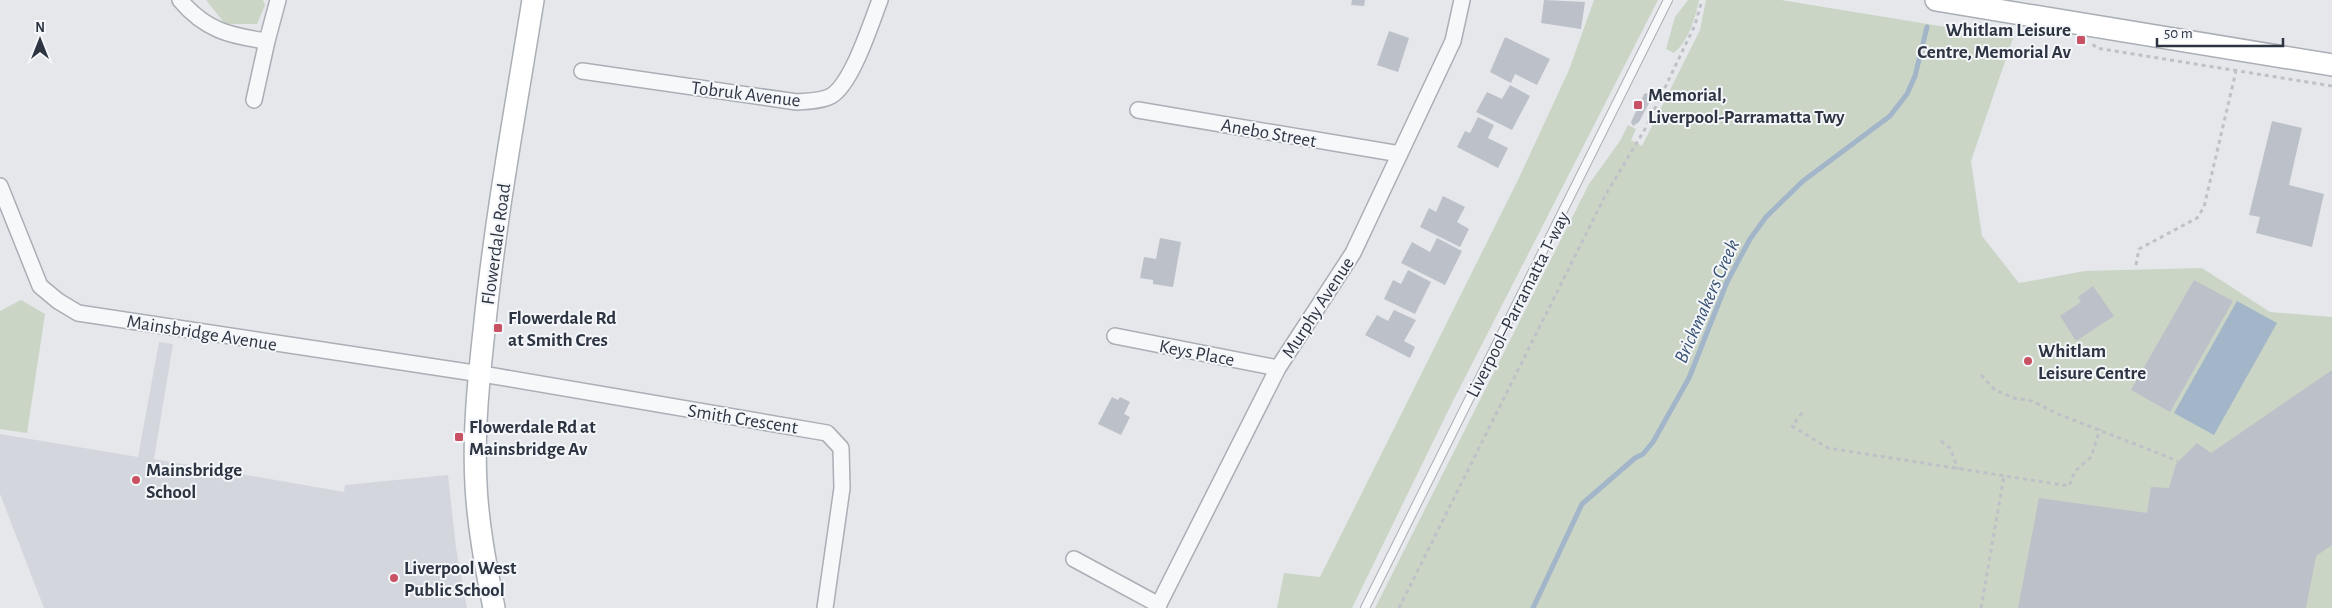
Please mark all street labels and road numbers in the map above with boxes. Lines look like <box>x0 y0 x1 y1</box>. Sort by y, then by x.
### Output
street label: Tobruk Avenue <box>690 78 802 111</box>
street label: Anebo Street <box>1220 116 1318 151</box>
street label: Flowerdale Road <box>479 182 514 306</box>
street label: Liverpool–Parramatta T-way <box>1463 209 1573 401</box>
street label: Murphy Avenue <box>1279 254 1358 362</box>
street label: Mainsbridge Avenue <box>125 312 278 355</box>
street label: Keys Place <box>1157 337 1236 370</box>
street label: Smith Crescent <box>686 401 799 438</box>

